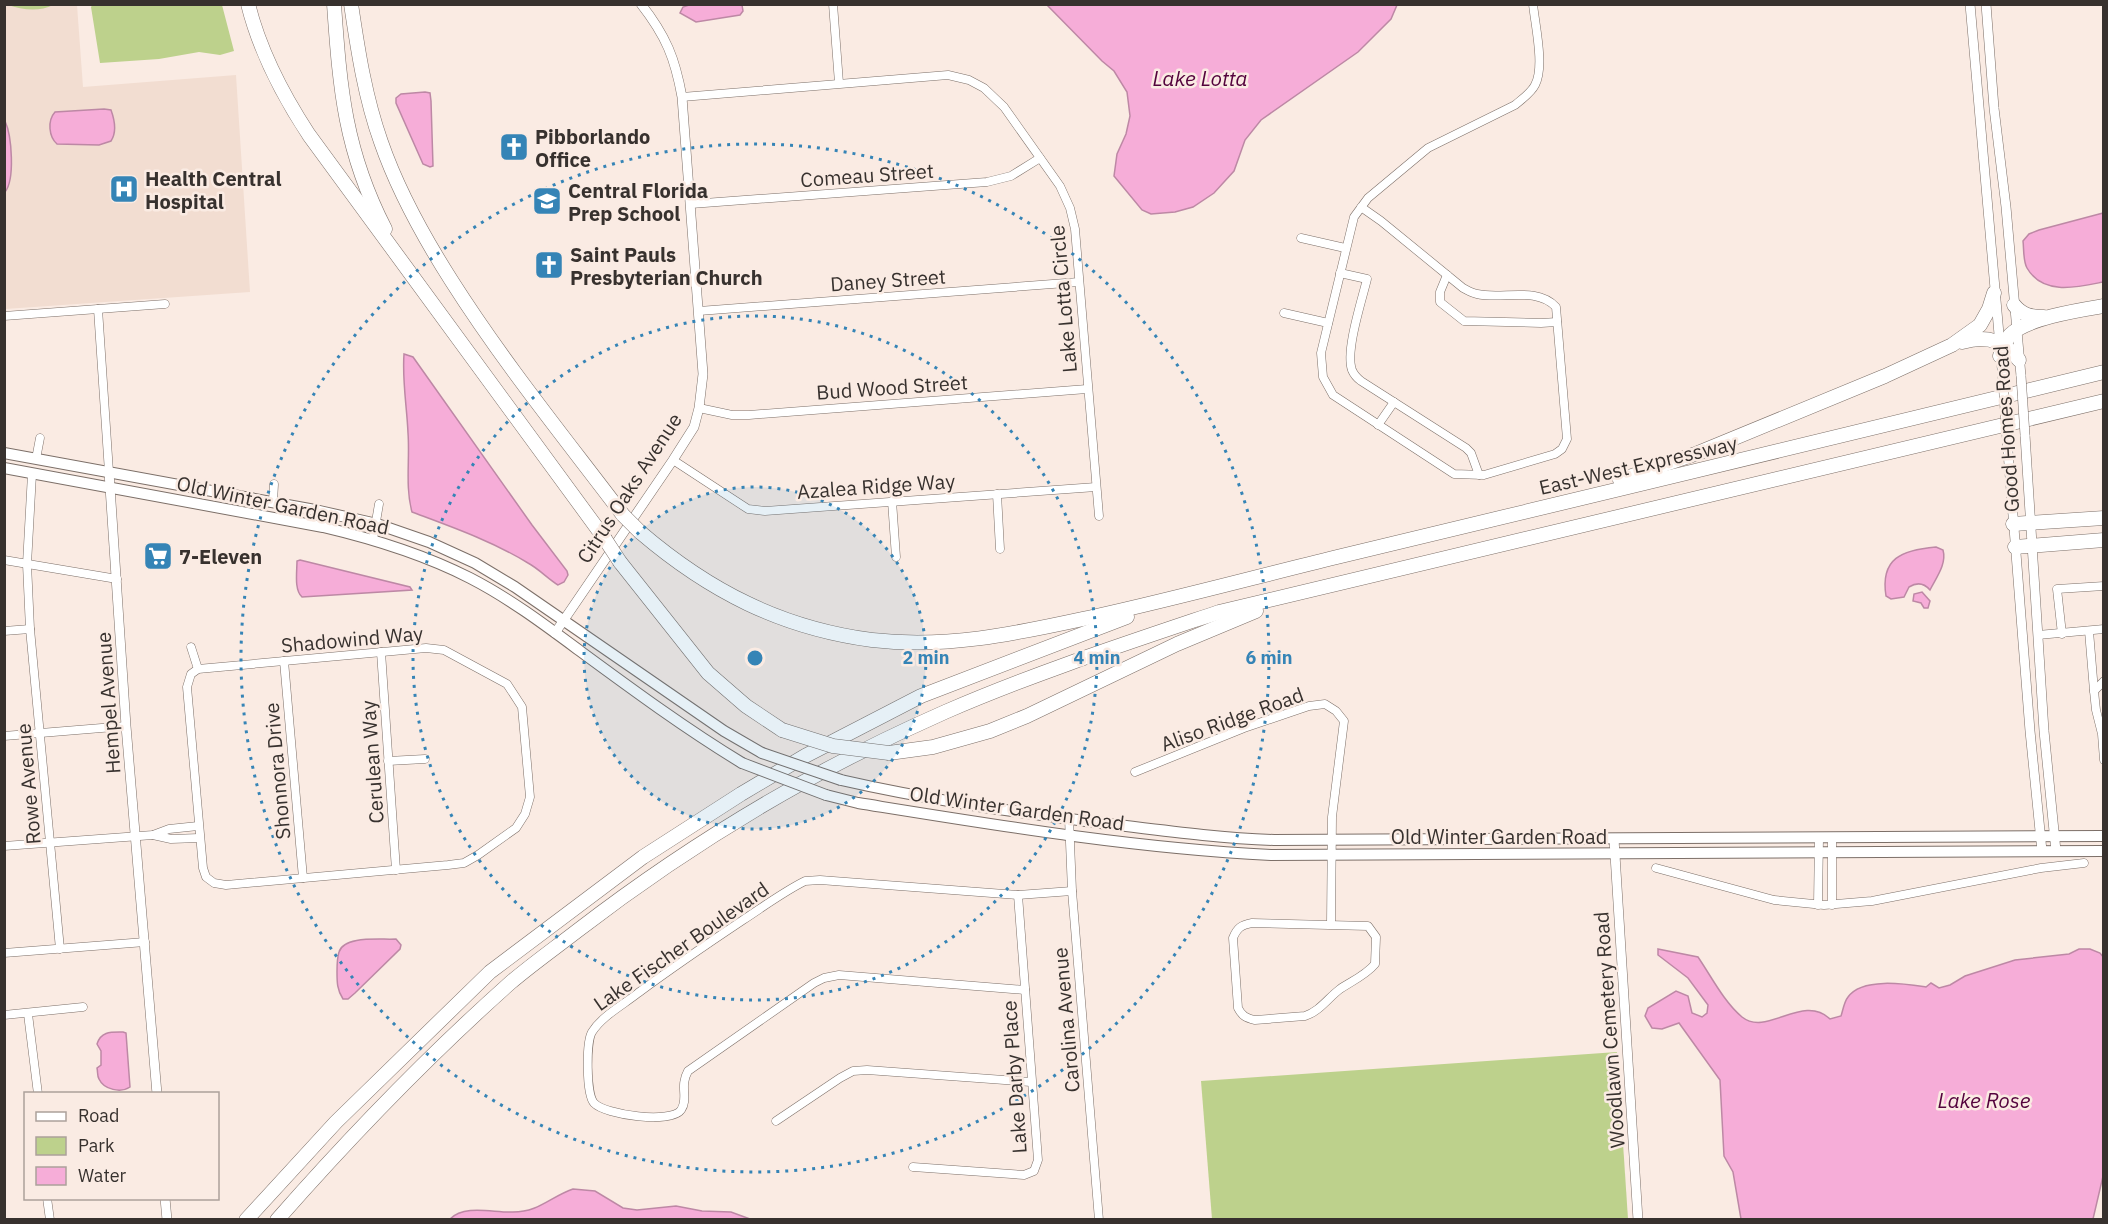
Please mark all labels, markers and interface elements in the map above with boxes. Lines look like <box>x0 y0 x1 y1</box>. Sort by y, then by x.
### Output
water label: Lake Lotta <box>1152 64 1248 92</box>
place label: Pibborlando Office <box>535 123 650 173</box>
church icon: Pibborlando Office <box>498 131 530 163</box>
street label: Comeau Street <box>799 157 935 193</box>
place label: Health Central Hospital <box>145 165 281 215</box>
hospital icon: Health Central Hospital <box>108 173 140 205</box>
place label: Central Florida Prep School <box>568 177 708 227</box>
school or university icon: Central Florida Prep School <box>531 185 563 217</box>
street label: Lake Lotta Circle <box>1043 224 1083 374</box>
place label: Saint Pauls Presbyterian Church <box>570 241 763 291</box>
church icon: Saint Pauls Presbyterian Church <box>533 249 565 281</box>
street label: Daney Street <box>829 262 947 298</box>
street label: Good Homes Road <box>1987 345 2025 513</box>
street label: Bud Wood Street <box>815 368 969 406</box>
street label: Citrus Oaks Avenue <box>570 408 688 568</box>
street label: East-West Expressway <box>1536 429 1740 501</box>
street label: Azalea Ridge Way <box>796 467 956 505</box>
street label: Old Winter Garden Road <box>174 469 392 541</box>
supermarket icon: 7-Eleven <box>142 540 174 572</box>
place label: 7-Eleven <box>179 543 262 570</box>
street label: Shadowind Way <box>280 619 424 659</box>
street label: Hempel Avenue <box>90 631 126 775</box>
text: 2 min <box>902 646 950 669</box>
text: 4 min <box>1073 646 1121 669</box>
text: 6 min <box>1245 646 1293 669</box>
centre of rings <box>745 648 765 668</box>
street label: Aliso Ridge Road <box>1157 681 1307 757</box>
street label: Cerulean Way <box>354 699 390 825</box>
street label: Shonnora Drive <box>258 701 296 841</box>
street label: Rowe Avenue <box>9 722 47 846</box>
street label: Old Winter Garden Road <box>908 780 1126 836</box>
street label: Old Winter Garden Road <box>1391 823 1607 850</box>
street label: Lake Fischer Boulevard <box>588 875 774 1017</box>
street label: Woodlawn Cemetery Road <box>1587 911 1631 1149</box>
street label: Carolina Avenue <box>1046 946 1086 1094</box>
street label: Lake Darby Place <box>995 1000 1033 1154</box>
water label: Lake Rose <box>1938 1086 2031 1114</box>
legend <box>24 1092 219 1200</box>
text: Road <box>78 1104 119 1127</box>
text: Park <box>78 1134 115 1157</box>
text: Water <box>78 1164 127 1187</box>

